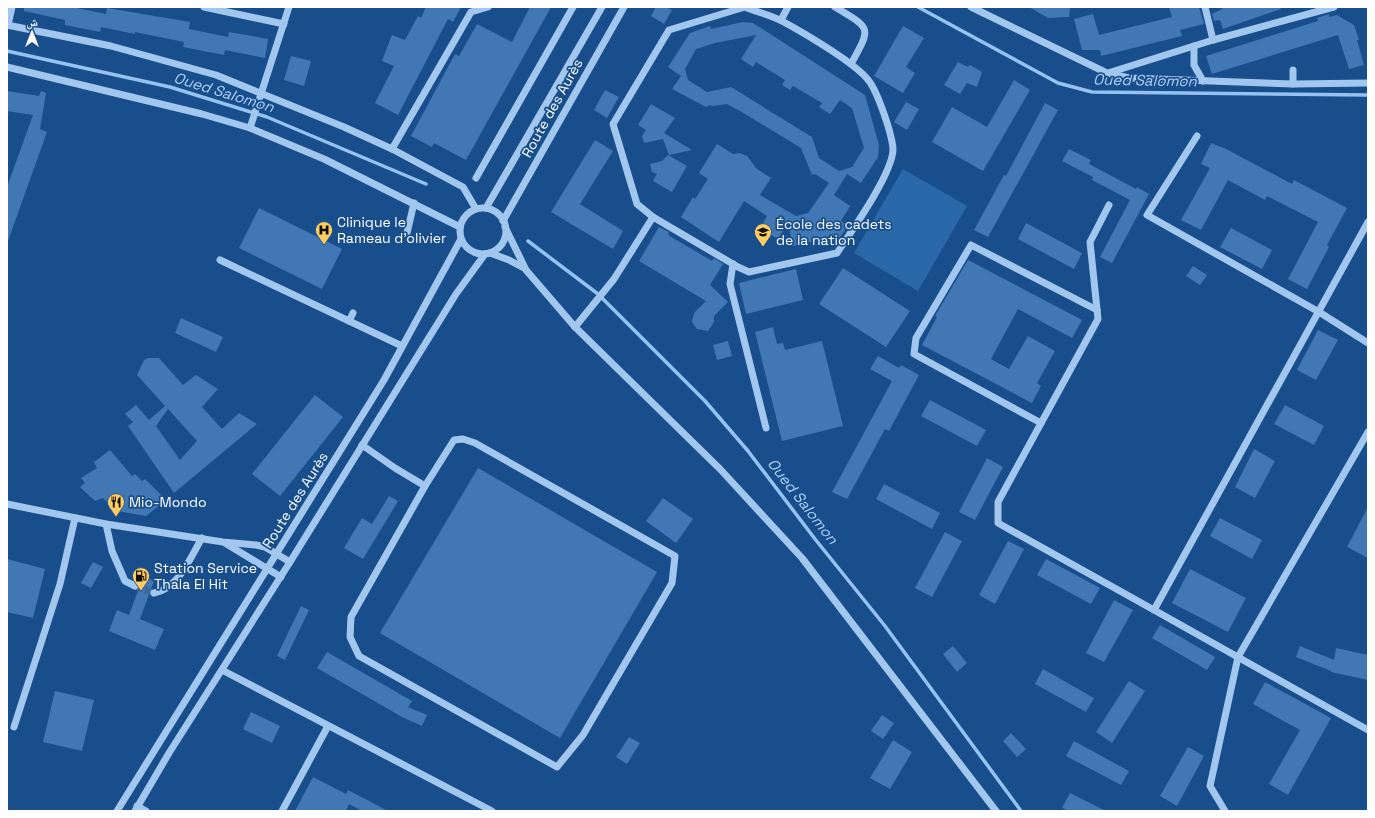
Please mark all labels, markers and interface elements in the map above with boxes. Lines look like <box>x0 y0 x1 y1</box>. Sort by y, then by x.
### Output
north arrow <box>12 12 52 52</box>
text: ش <box>26 15 38 30</box>
street label: Route des Aurès <box>517 55 587 161</box>
water label: Oued Salomon <box>172 68 277 116</box>
water label: Oued Salomon <box>1093 70 1198 90</box>
place label: Clinique le Rameau d'olivier <box>337 213 446 247</box>
place label: École des cadets de la nation <box>776 215 892 249</box>
hospital icon: Clinique le Rameau d'olivier <box>314 220 334 245</box>
school or university icon: École des cadets de la nation <box>753 222 773 247</box>
street label: Route des Aurès <box>258 448 332 552</box>
water label: Oued Salomon <box>764 454 843 548</box>
restaurant icon: Mio-Mondo <box>106 492 126 517</box>
place label: Mio-Mondo <box>129 493 207 511</box>
place label: Station Service Thala El Hit <box>154 559 257 593</box>
fuel station icon: Station Service Thala El Hit <box>131 566 151 591</box>

